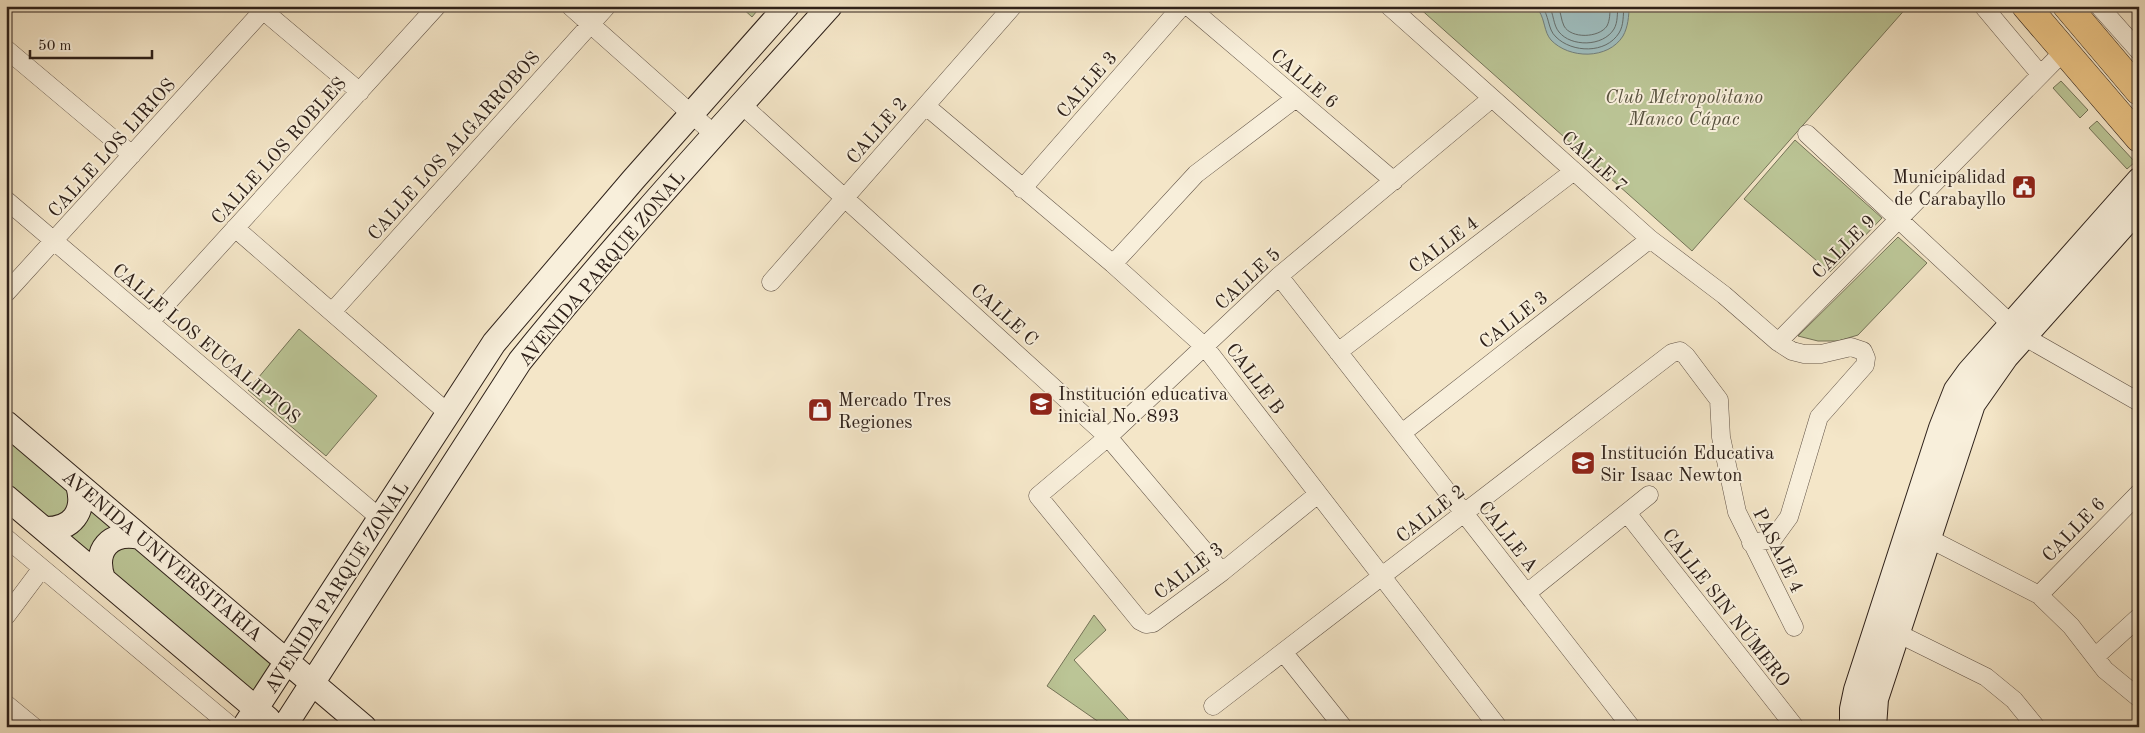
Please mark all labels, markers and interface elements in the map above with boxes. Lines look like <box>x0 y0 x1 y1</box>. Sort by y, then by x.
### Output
scale bar <box>30 28 152 60</box>
text: 50 m <box>38 39 72 54</box>
street label: CALLE 6 <box>1266 47 1341 113</box>
street label: CALLE LOS ALGARROBOS <box>365 49 544 245</box>
street label: CALLE 3 <box>1054 49 1122 123</box>
street label: CALLE LOS ROBLES <box>209 74 351 229</box>
street label: CALLE LOS LIRIOS <box>46 76 180 222</box>
park label: Club Metropolitano Manco Cápac <box>1605 89 1763 130</box>
street label: CALLE 2 <box>844 95 912 169</box>
street label: CALLE 7 <box>1557 129 1630 197</box>
street label: AVENIDA PARQUE ZONAL <box>516 169 690 371</box>
place label: Municipalidad de Carabayllo <box>1892 169 2006 210</box>
public building icon: Municipalidad de Carabayllo <box>2011 174 2037 200</box>
street label: CALLE 9 <box>1809 212 1880 283</box>
street label: CALLE 4 <box>1406 214 1483 278</box>
street label: CALLE 5 <box>1213 245 1285 314</box>
street label: CALLE LOS EUCALIPTOS <box>108 261 303 429</box>
street label: CALLE C <box>966 281 1040 351</box>
street label: CALLE 3 <box>1477 288 1552 353</box>
street label: CALLE B <box>1221 341 1287 418</box>
place label: Institución educativa inicial No. 893 <box>1058 386 1229 427</box>
school or university icon: Institución educativa inicial No. 893 <box>1028 391 1054 417</box>
place label: Mercado Tres Regiones <box>838 392 951 433</box>
shop icon: Mercado Tres Regiones <box>807 397 833 423</box>
place label: Institución Educativa Sir Isaac Newton <box>1600 445 1775 486</box>
school or university icon: Institución Educativa Sir Isaac Newton <box>1570 450 1596 476</box>
street label: AVENIDA UNIVERSITARIA <box>58 468 265 646</box>
street label: AVENIDA PARQUE ZONAL <box>263 479 414 697</box>
street label: CALLE 2 <box>1394 482 1469 547</box>
street label: CALLE 6 <box>2040 495 2110 567</box>
street label: CALLE A <box>1473 498 1541 577</box>
street label: PASAJE 4 <box>1748 506 1805 596</box>
street label: CALLE SIN NÚMERO <box>1658 523 1796 691</box>
street label: CALLE 3 <box>1151 540 1228 604</box>

